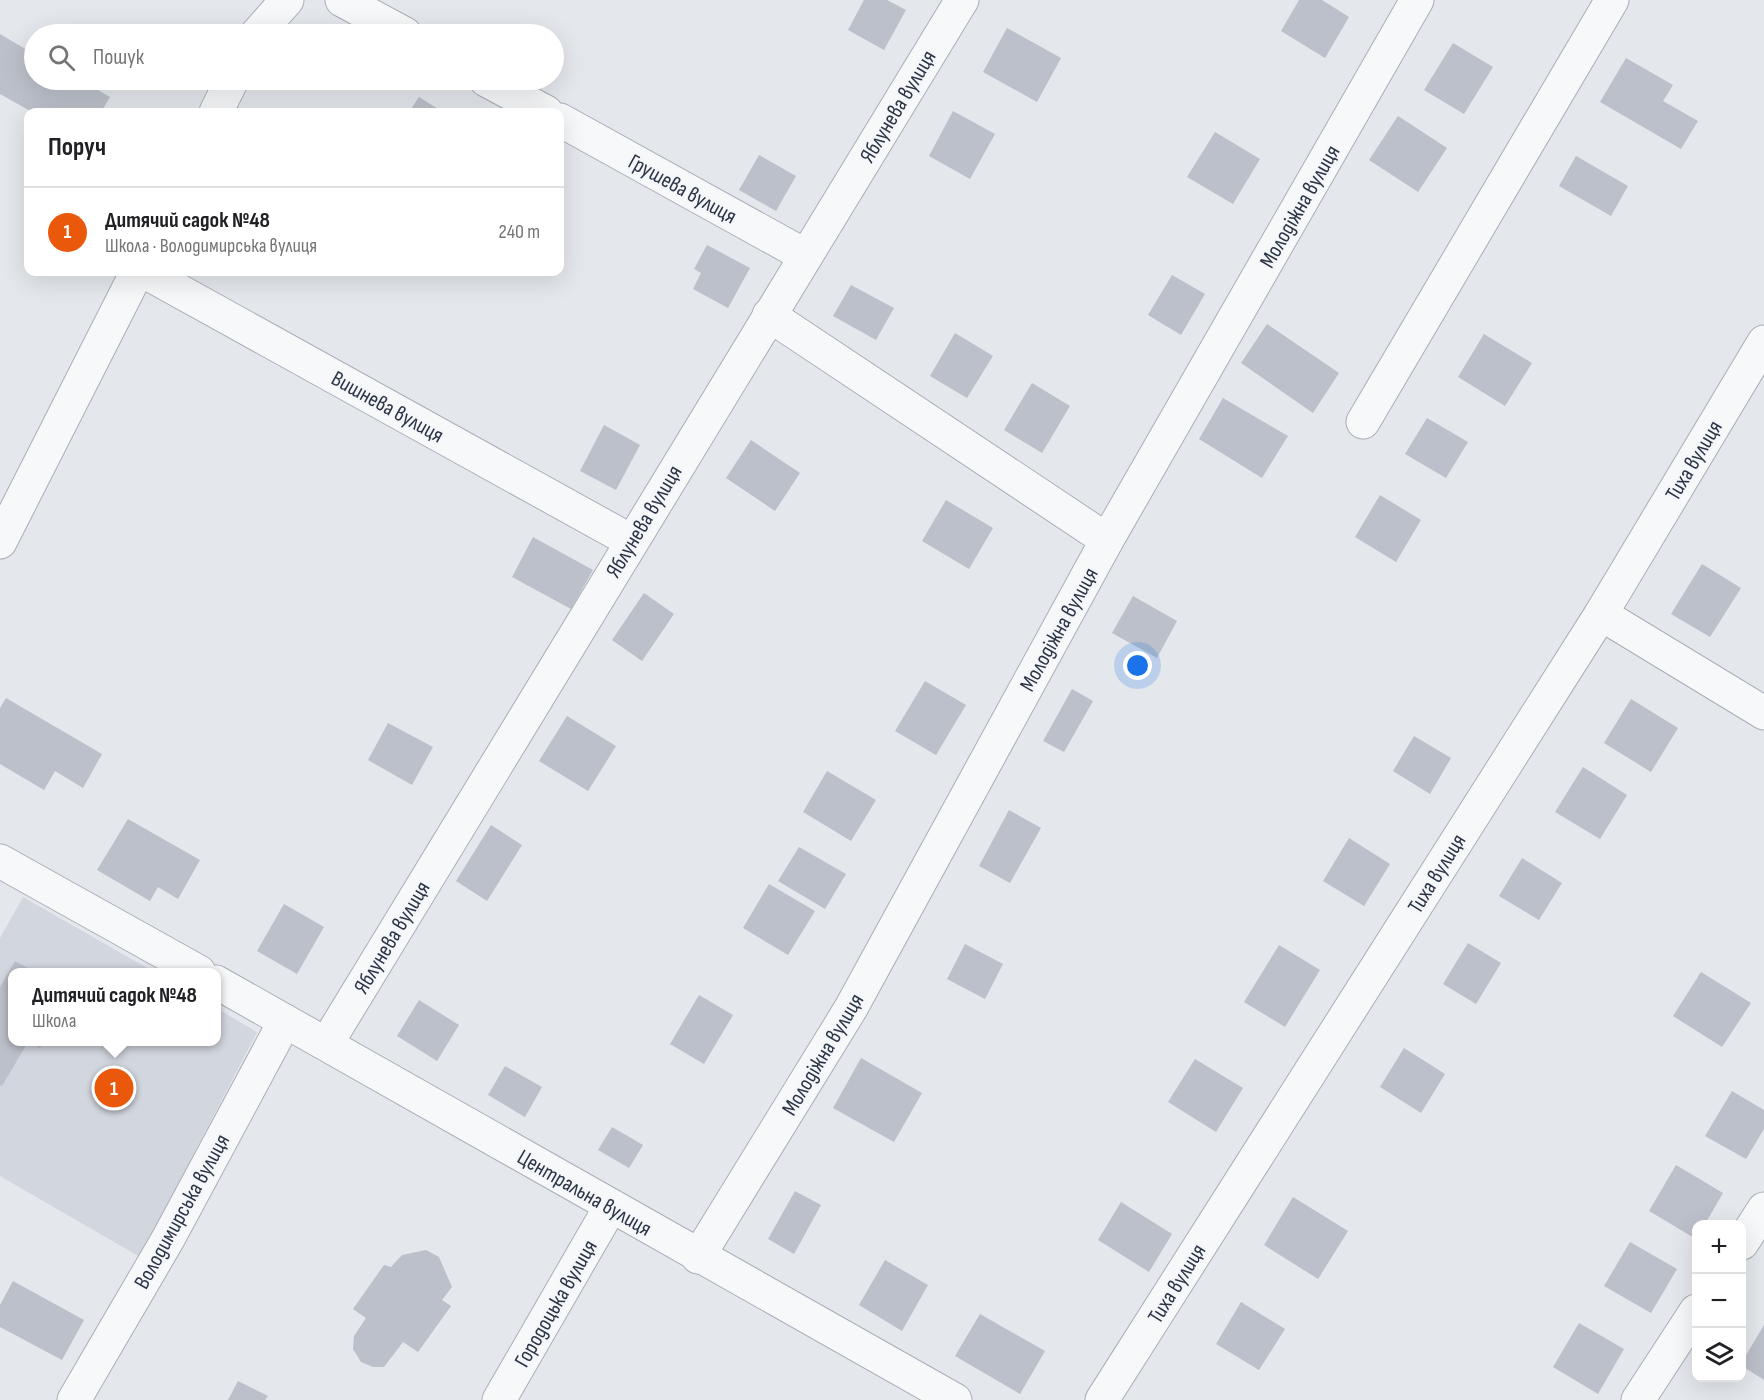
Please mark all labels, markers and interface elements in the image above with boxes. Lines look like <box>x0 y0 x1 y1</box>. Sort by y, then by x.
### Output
search box <box>24 24 564 90</box>
icon: search <box>45 41 78 74</box>
text: Пошук <box>93 44 144 71</box>
street label: Яблунева вулиця <box>854 46 942 168</box>
text: Поруч <box>48 132 106 163</box>
street label: Молодіжна вулиця <box>1254 140 1346 273</box>
street label: Грушева вулиця <box>623 148 741 230</box>
text: Дитячий садок №48 <box>105 207 270 234</box>
text: 1 <box>64 220 71 244</box>
text: 240 m <box>499 220 540 244</box>
text: Школа · Володимирська вулиця <box>105 234 317 258</box>
street label: Вишнева вулиця <box>326 365 448 449</box>
street label: Тиха вулиця <box>1660 416 1729 506</box>
street label: Яблунева вулиця <box>600 461 688 583</box>
street label: Молодіжна вулиця <box>1014 563 1104 696</box>
your location <box>1123 651 1152 680</box>
street label: Тиха вулиця <box>1402 829 1472 919</box>
street label: Яблунева вулиця <box>348 877 436 999</box>
popup <box>8 968 221 1046</box>
text: Дитячий садок №48 <box>32 982 197 1009</box>
street label: Молодіжна вулиця <box>776 989 870 1121</box>
text: Школа <box>32 1009 76 1033</box>
pin: 1 <box>94 1066 134 1110</box>
street label: Володимирська вулиця <box>129 1129 236 1294</box>
street label: Центральна вулиця <box>512 1144 656 1243</box>
map controls <box>1692 1220 1746 1382</box>
button: + <box>1692 1220 1746 1274</box>
street label: Городоцька вулиця <box>509 1235 604 1372</box>
street label: Тиха вулиця <box>1142 1239 1212 1329</box>
button: − <box>1692 1274 1746 1328</box>
button: layers <box>1692 1328 1746 1382</box>

